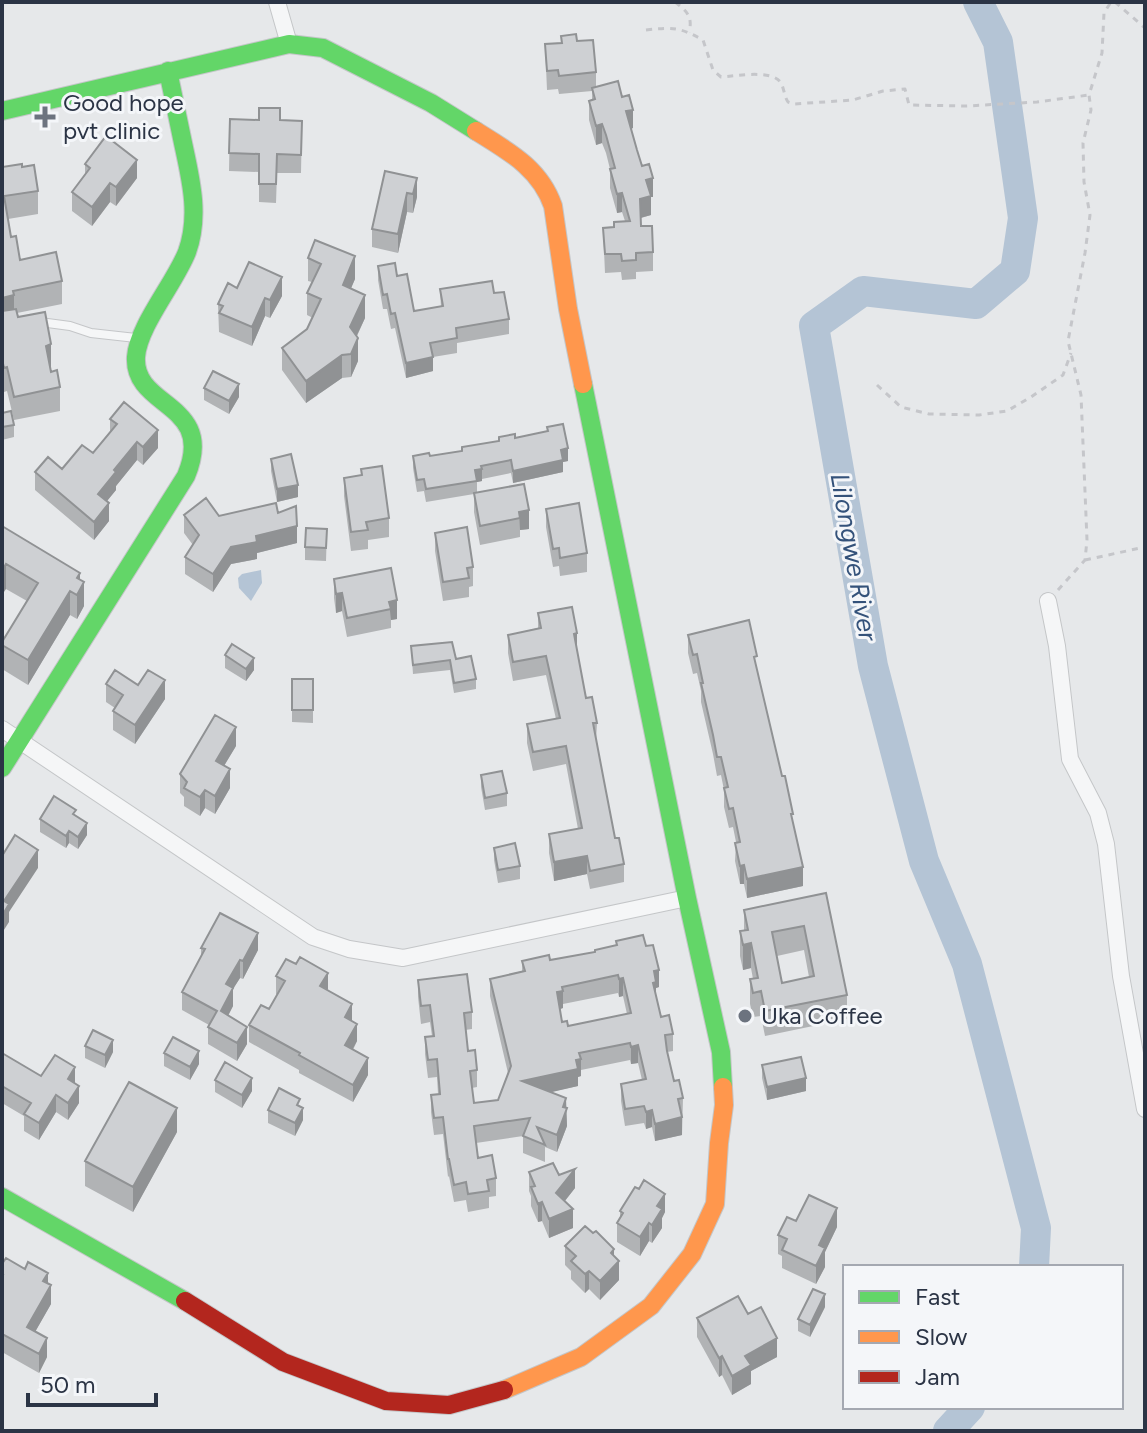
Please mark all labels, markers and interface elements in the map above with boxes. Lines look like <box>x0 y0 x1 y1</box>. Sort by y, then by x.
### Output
place label: Good hope pvt clinic <box>63 88 184 145</box>
marker: Good hope pvt clinic <box>34 106 56 128</box>
water label: Lilongwe River <box>824 471 885 644</box>
place label: Uka Coffee <box>761 1001 883 1030</box>
marker: Uka Coffee <box>736 1007 754 1025</box>
legend <box>843 1265 1123 1409</box>
text: Fast <box>915 1282 960 1311</box>
text: Slow <box>915 1322 968 1351</box>
scale bar <box>28 1357 156 1407</box>
text: Jam <box>915 1362 960 1391</box>
text: 50 m <box>40 1370 96 1399</box>

